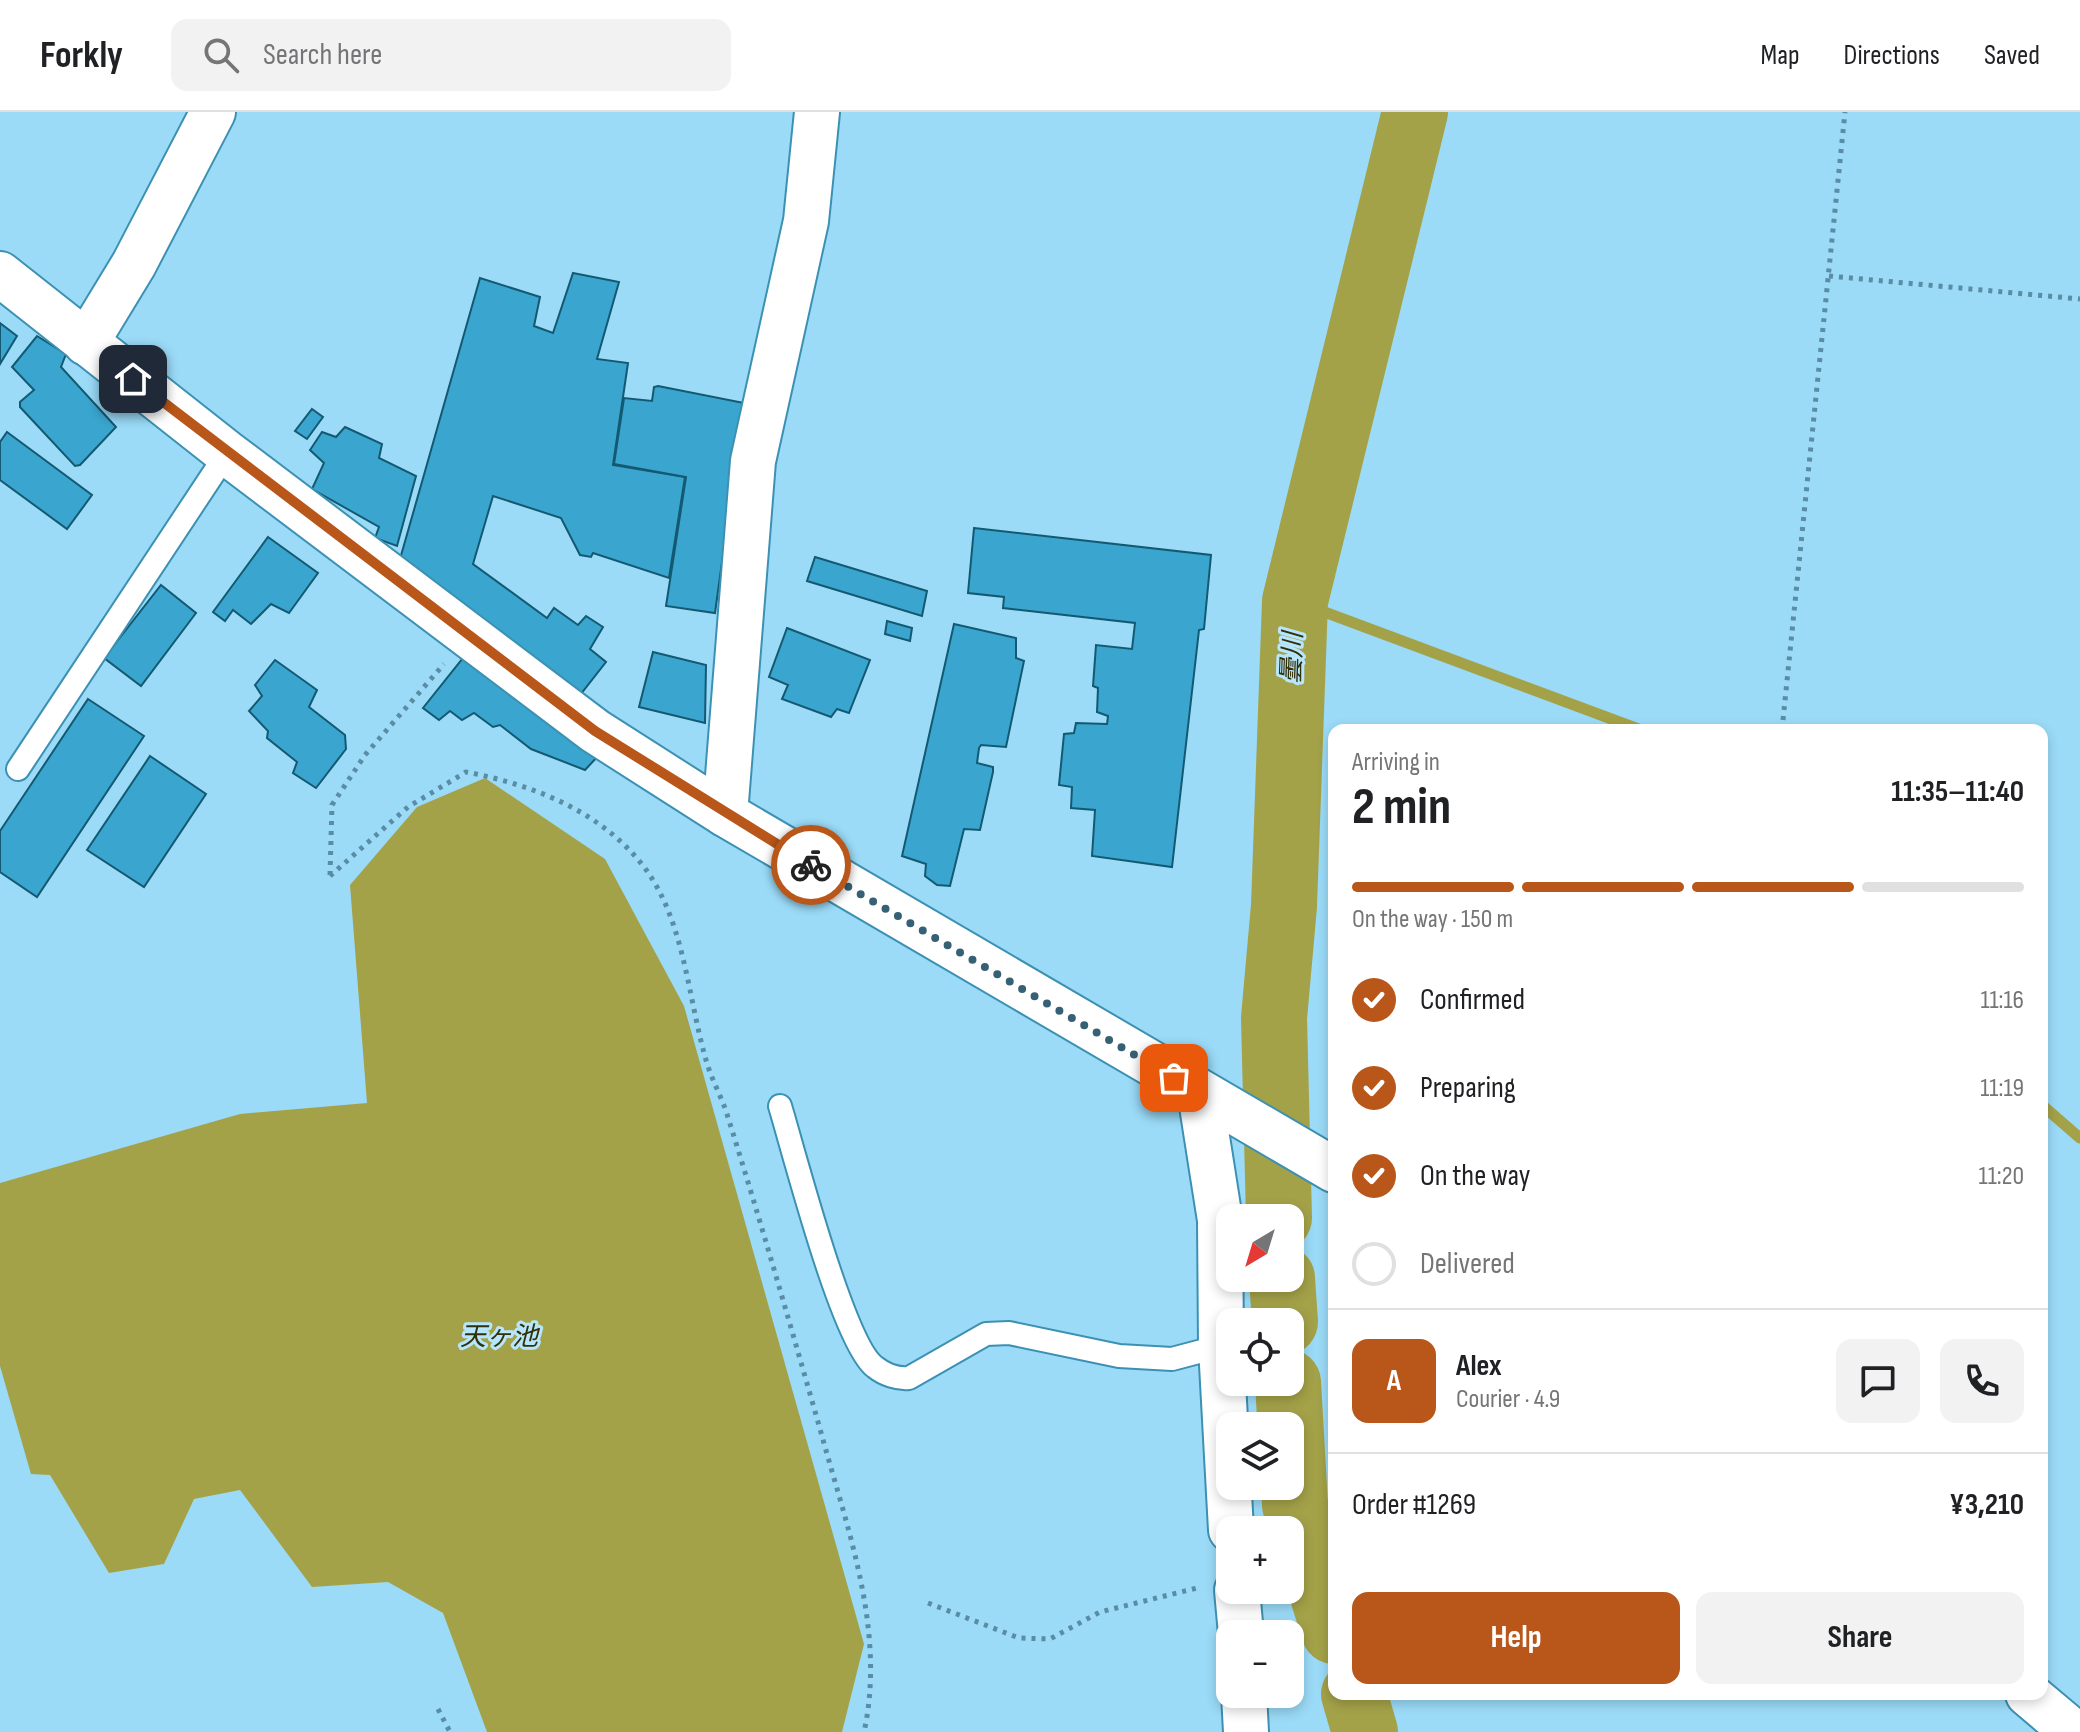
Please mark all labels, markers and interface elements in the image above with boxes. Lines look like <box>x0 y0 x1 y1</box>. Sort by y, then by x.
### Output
search box <box>171 19 731 91</box>
text: Forkly <box>40 33 123 78</box>
icon: search <box>199 33 243 77</box>
text: Search here <box>263 37 382 73</box>
text: Map <box>1761 39 1800 72</box>
text: Directions <box>1844 39 1940 72</box>
text: Saved <box>1984 39 2040 72</box>
pin <box>99 345 167 413</box>
icon: home <box>111 357 155 401</box>
water label: 曇川 <box>1277 628 1310 685</box>
text: Arriving in <box>1352 747 1440 778</box>
text: 11:35–11:40 <box>1891 774 2024 810</box>
text: 2 min <box>1352 776 1451 839</box>
courier <box>771 825 851 905</box>
icon: bike <box>789 843 833 887</box>
text: On the way · 150 m <box>1352 904 1513 935</box>
icon: check <box>1352 978 1396 1022</box>
text: Confirmed <box>1420 982 1525 1018</box>
text: 11:16 <box>1980 985 2024 1016</box>
pin <box>1140 1044 1208 1112</box>
icon: bag <box>1152 1056 1196 1100</box>
icon: check <box>1352 1066 1396 1110</box>
text: Preparing <box>1420 1070 1516 1106</box>
text: 11:19 <box>1980 1073 2024 1104</box>
icon: check <box>1352 1154 1396 1198</box>
text: On the way <box>1420 1158 1530 1194</box>
text: 11:20 <box>1979 1161 2024 1192</box>
north arrow <box>1216 1204 1304 1292</box>
map controls <box>1216 1204 1304 1708</box>
text: Delivered <box>1420 1246 1515 1282</box>
button: locate <box>1216 1308 1304 1396</box>
water label: 天ヶ池 <box>460 1322 541 1353</box>
button: chat <box>1836 1339 1920 1423</box>
button: phone <box>1940 1339 2024 1423</box>
text: Alex <box>1456 1348 1502 1384</box>
text: A <box>1387 1363 1401 1399</box>
text: Courier · 4.9 <box>1456 1384 1560 1415</box>
button: layers <box>1216 1412 1304 1500</box>
text: Order #1269 <box>1352 1487 1476 1523</box>
text: ¥3,210 <box>1949 1487 2024 1523</box>
button: + <box>1216 1516 1304 1604</box>
button: Help <box>1352 1592 1680 1684</box>
button: Share <box>1696 1592 2024 1684</box>
button: − <box>1216 1620 1304 1708</box>

